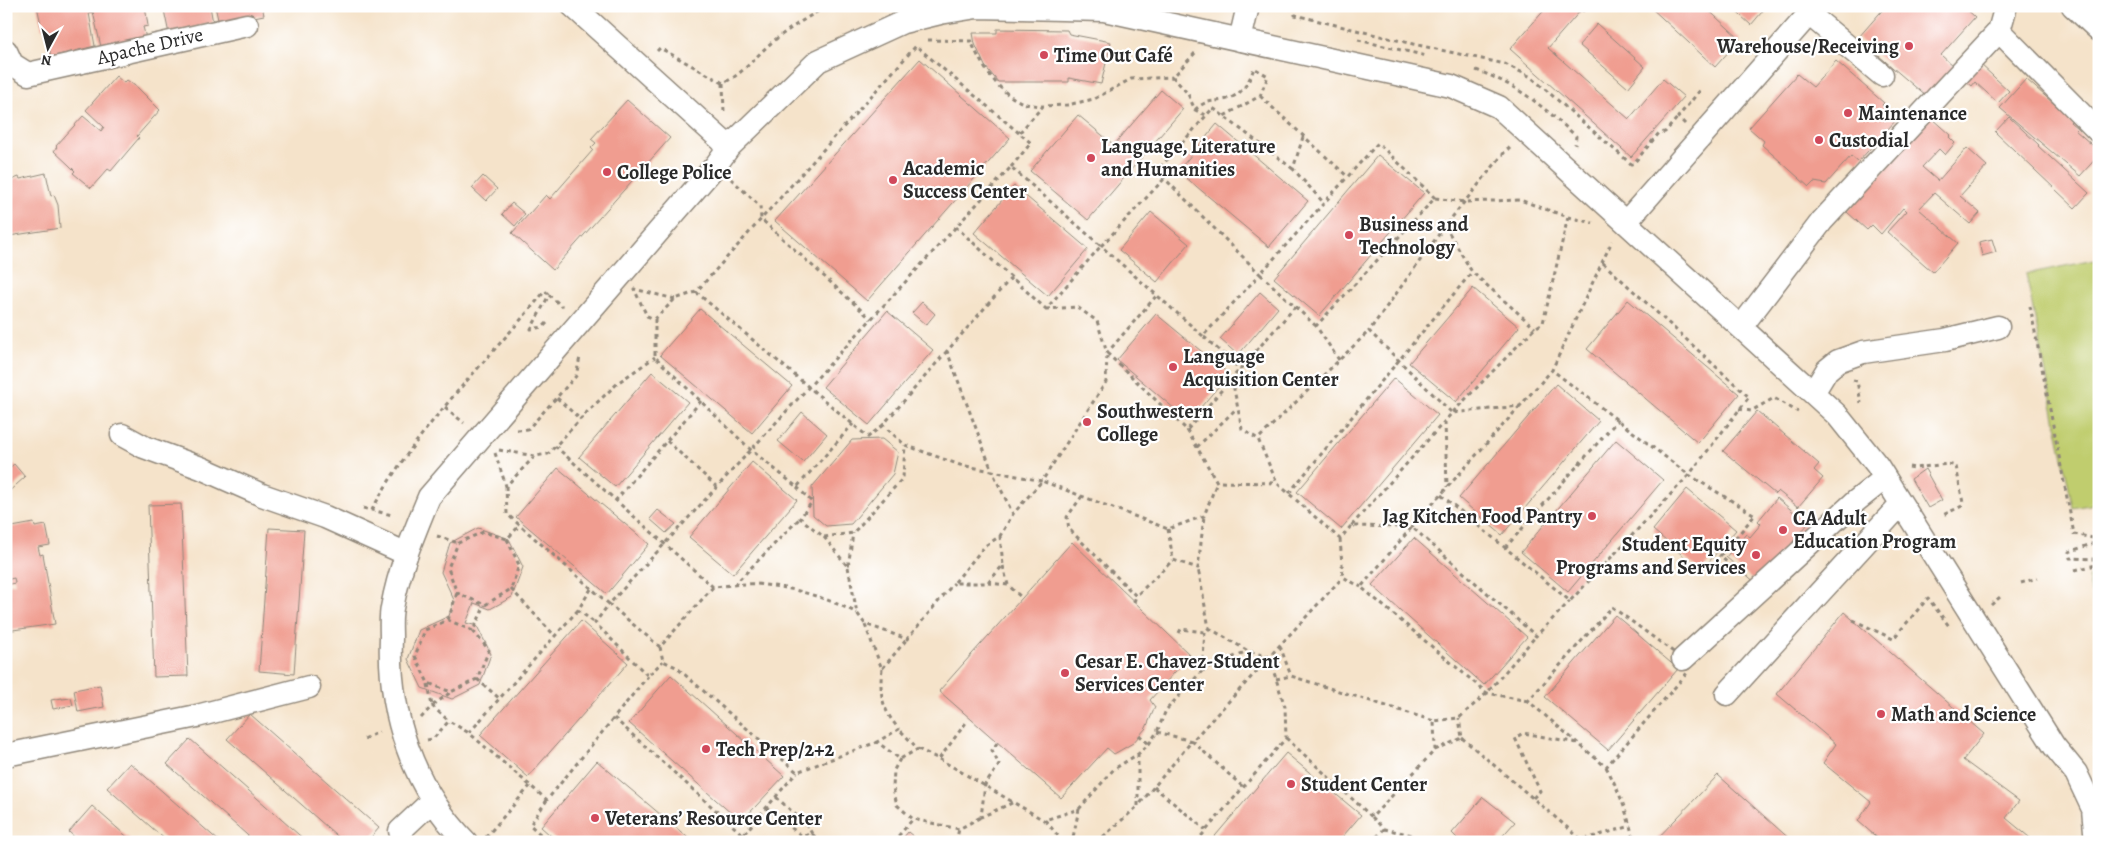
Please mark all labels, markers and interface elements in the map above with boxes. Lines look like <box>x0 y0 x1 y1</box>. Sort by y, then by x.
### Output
street label: Apache Drive <box>93 21 206 72</box>
north arrow <box>22 22 72 72</box>
place label: Warehouse/Receiving <box>1716 33 1900 60</box>
marker: Warehouse/Receiving <box>1903 40 1915 52</box>
place label: Time Out Café <box>1054 42 1173 69</box>
marker: Time Out Café <box>1038 49 1050 61</box>
text: N <box>40 50 53 70</box>
place label: Maintenance <box>1858 100 1967 127</box>
marker: Maintenance <box>1842 107 1854 119</box>
place label: Custodial <box>1829 127 1910 154</box>
place label: Language, Literature and Humanities <box>1101 133 1276 183</box>
marker: Custodial <box>1813 134 1825 146</box>
marker: Language, Literature and Humanities <box>1085 152 1097 164</box>
place label: Academic Success Center <box>902 155 1027 205</box>
place label: College Police <box>617 159 732 186</box>
marker: College Police <box>601 166 613 178</box>
marker: Academic Success Center <box>887 174 899 186</box>
place label: Business and Technology <box>1359 211 1469 261</box>
marker: Business and Technology <box>1343 229 1355 241</box>
place label: Language Acquisition Center <box>1182 343 1339 393</box>
marker: Language Acquisition Center <box>1167 361 1179 373</box>
place label: Southwestern College <box>1097 398 1213 448</box>
marker: Southwestern College <box>1081 416 1093 428</box>
place label: Jag Kitchen Food Pantry <box>1383 503 1583 530</box>
place label: CA Adult Education Program <box>1793 505 1957 555</box>
marker: Jag Kitchen Food Pantry <box>1586 510 1598 522</box>
marker: CA Adult Education Program <box>1777 524 1789 536</box>
place label: Student Equity Programs and Services <box>1556 531 1747 581</box>
marker: Student Equity Programs and Services <box>1750 549 1762 561</box>
place label: Cesar E. Chavez-Student Services Center <box>1075 648 1280 698</box>
marker: Cesar E. Chavez-Student Services Center <box>1059 667 1071 679</box>
place label: Math and Science <box>1891 701 2036 728</box>
marker: Math and Science <box>1875 708 1887 720</box>
place label: Tech Prep/2+2 <box>716 736 834 763</box>
marker: Tech Prep/2+2 <box>700 743 712 755</box>
place label: Student Center <box>1301 771 1427 798</box>
marker: Student Center <box>1285 778 1297 790</box>
place label: Veterans’ Resource Center <box>604 805 822 832</box>
marker: Veterans’ Resource Center <box>589 812 601 824</box>

